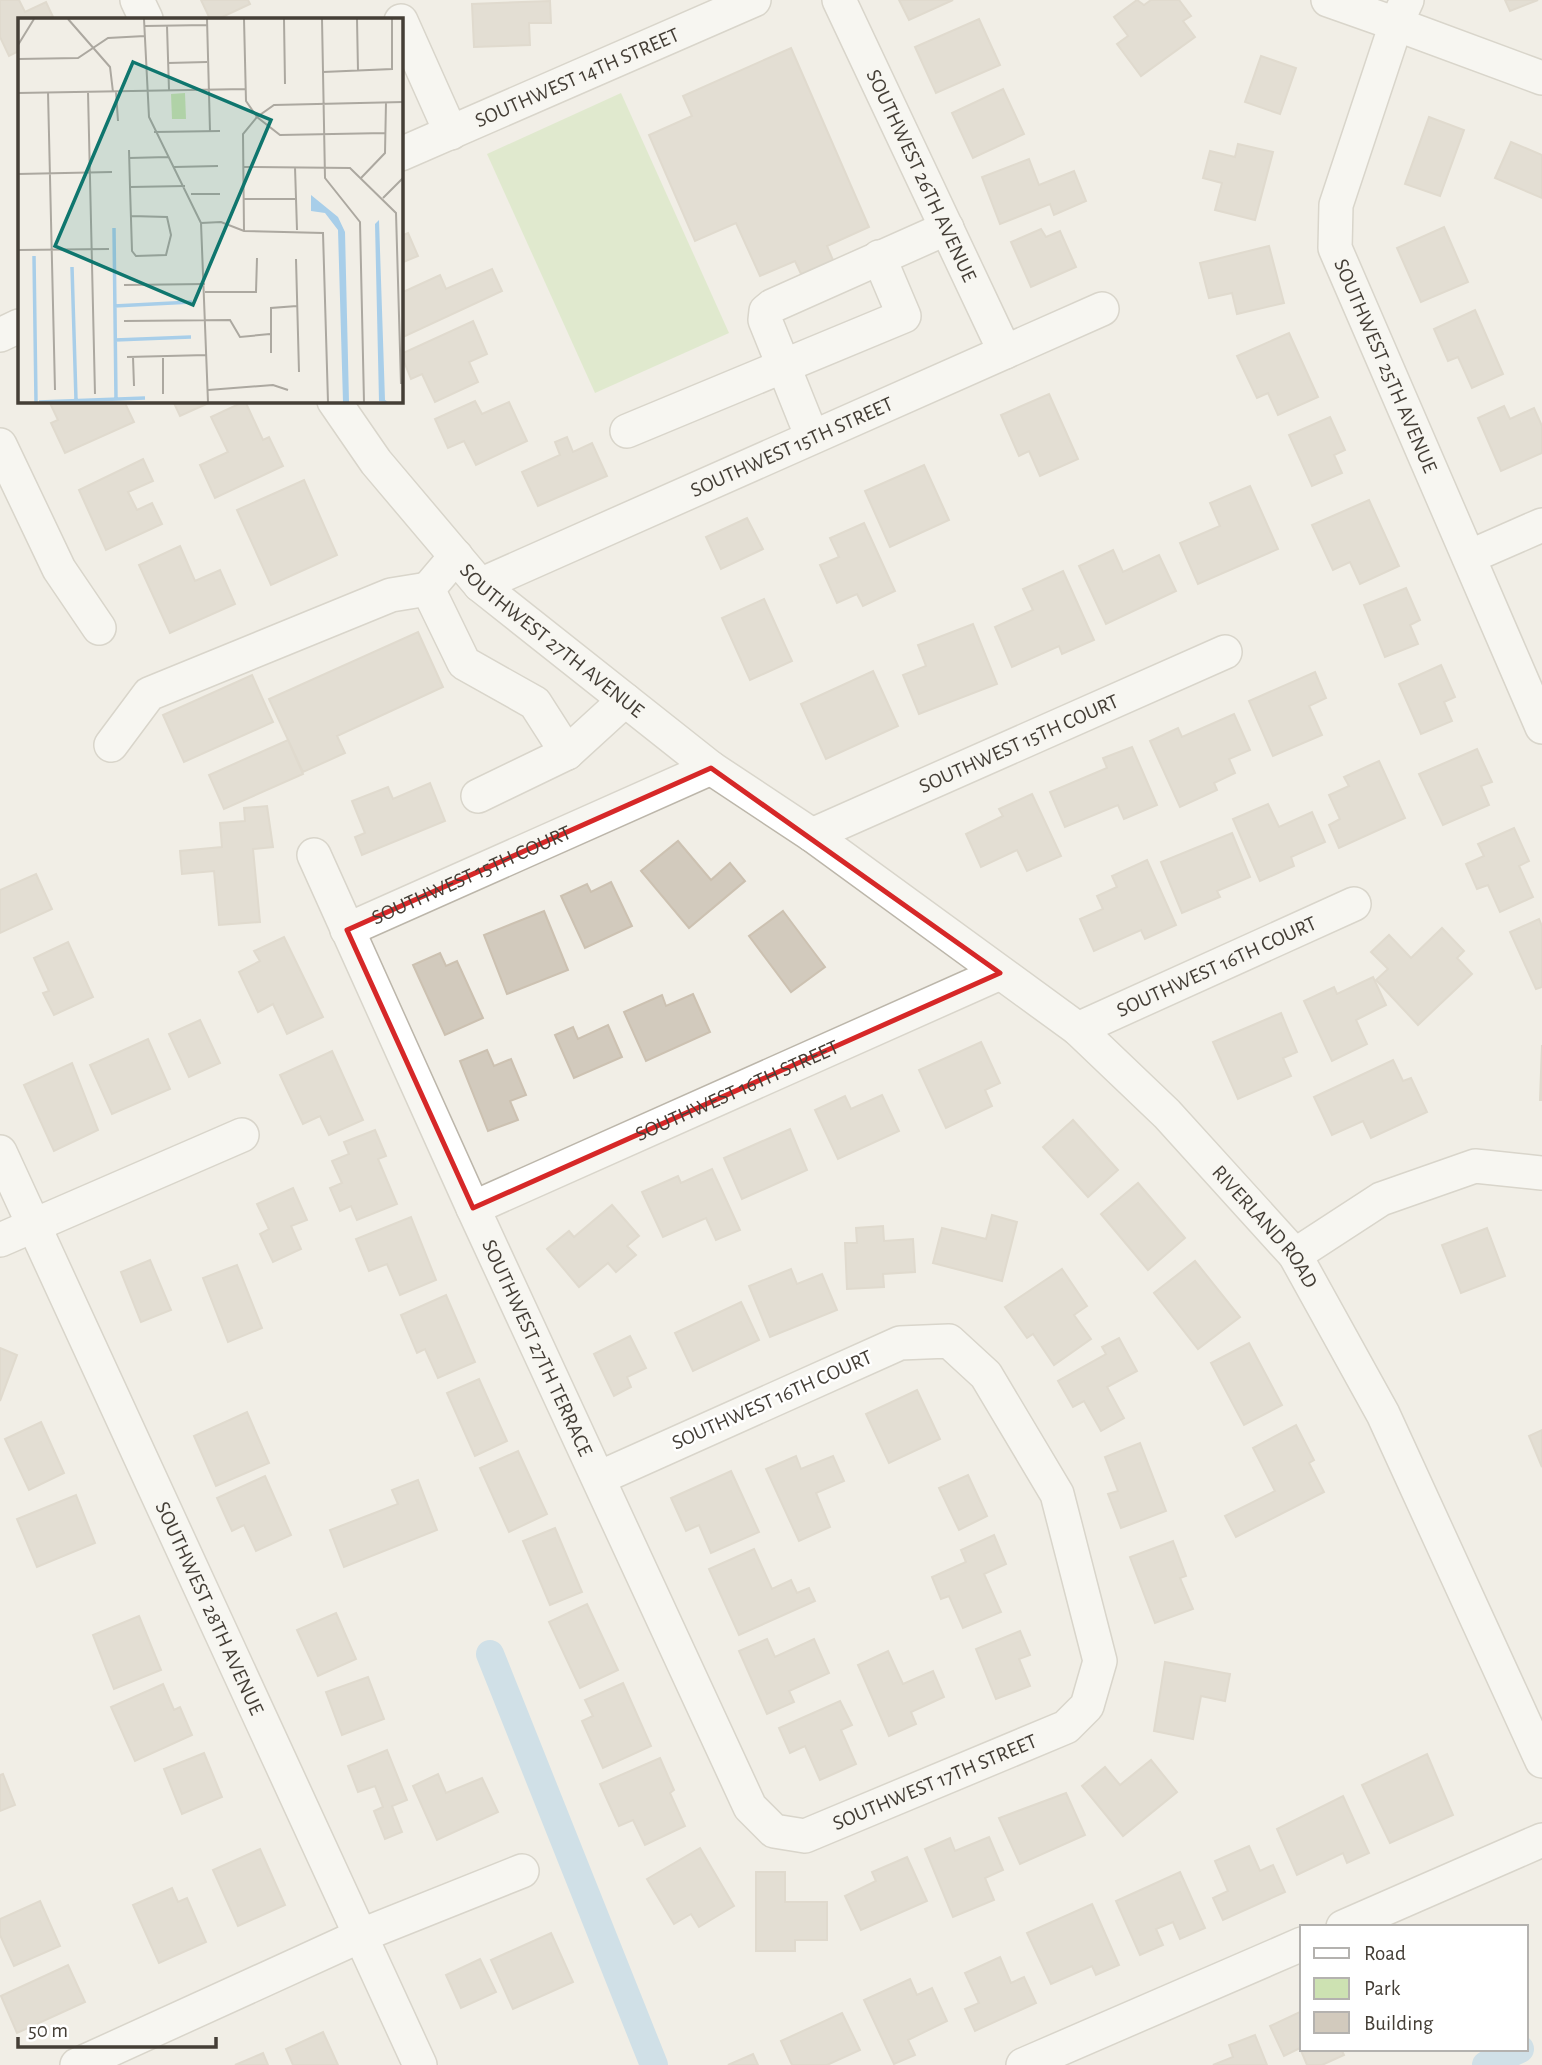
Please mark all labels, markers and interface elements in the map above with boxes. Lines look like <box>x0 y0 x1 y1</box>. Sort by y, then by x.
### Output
inset map <box>18 18 402 402</box>
street label: SOUTHWEST 14TH STREET <box>472 24 682 131</box>
street label: SOUTHWEST 26TH AVENUE <box>863 66 981 285</box>
street label: SOUTHWEST 25TH AVENUE <box>1330 256 1441 476</box>
street label: SOUTHWEST 15TH STREET <box>687 393 896 501</box>
street label: SOUTHWEST 27TH AVENUE <box>456 560 648 721</box>
street label: SOUTHWEST 15TH COURT <box>916 690 1121 797</box>
street label: SOUTHWEST 15TH COURT <box>368 821 574 928</box>
street label: SOUTHWEST 16TH COURT <box>1113 912 1320 1021</box>
street label: SOUTHWEST 16TH STREET <box>632 1036 842 1145</box>
street label: RIVERLAND ROAD <box>1208 1161 1322 1291</box>
street label: SOUTHWEST 27TH TERRACE <box>478 1236 597 1459</box>
street label: SOUTHWEST 16TH COURT <box>669 1346 875 1454</box>
street label: SOUTHWEST 28TH AVENUE <box>152 1498 268 1718</box>
street label: SOUTHWEST 17TH STREET <box>830 1730 1040 1834</box>
legend <box>1300 1925 1528 2051</box>
text: Road <box>1364 1943 1406 1964</box>
text: Park <box>1364 1978 1401 1999</box>
scale bar <box>18 2006 215 2050</box>
text: Building <box>1364 2013 1434 2034</box>
text: 50 m <box>28 2020 68 2041</box>

